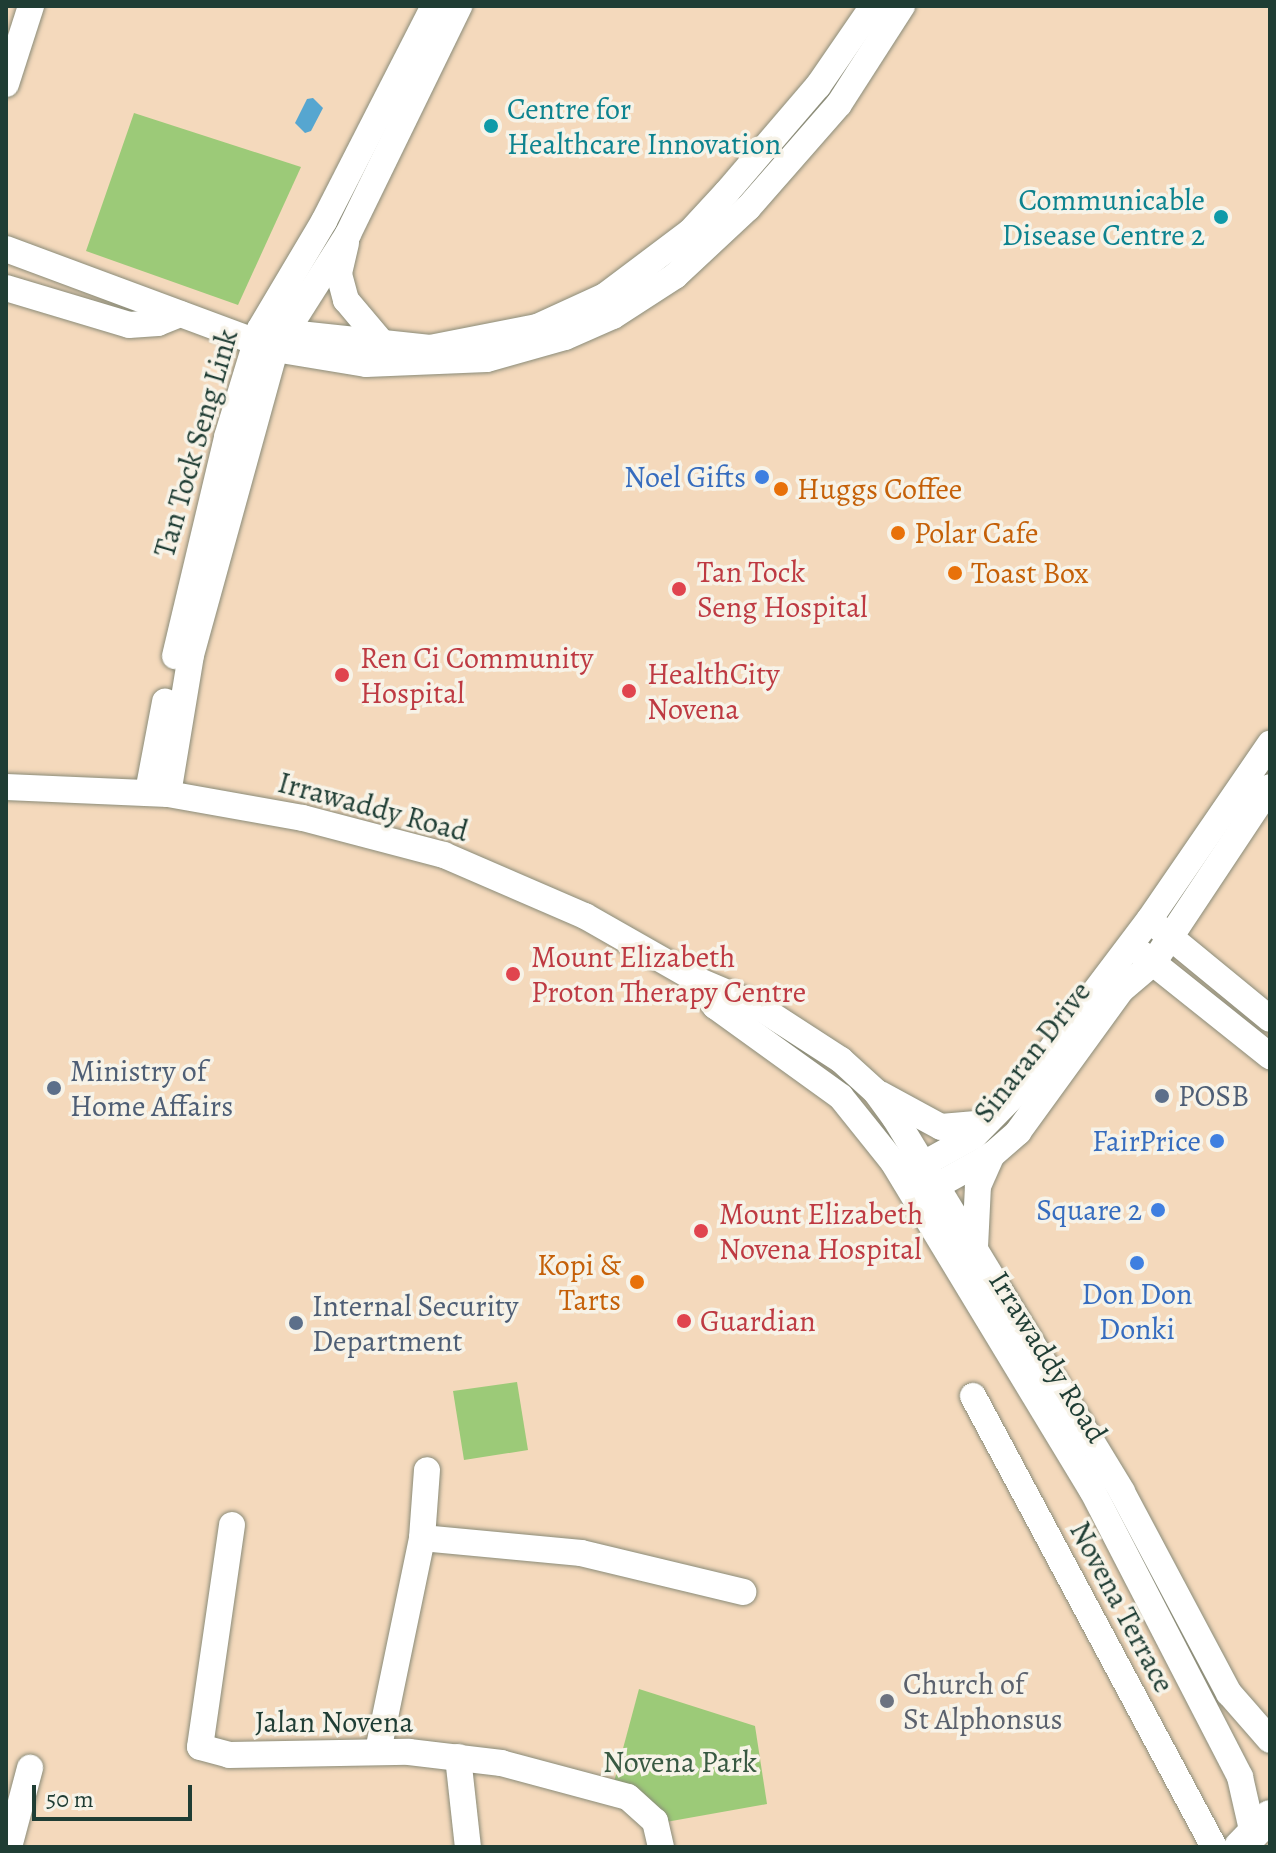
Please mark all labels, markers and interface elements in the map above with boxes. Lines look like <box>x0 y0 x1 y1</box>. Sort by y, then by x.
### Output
place label: Centre for Healthcare Innovation <box>507 91 781 162</box>
marker: Centre for Healthcare Innovation <box>482 117 500 135</box>
place label: Communicable Disease Centre 2 <box>1002 182 1205 252</box>
marker: Communicable Disease Centre 2 <box>1212 208 1230 226</box>
street label: Tan Tock Seng Link <box>146 325 246 561</box>
place label: Noel Gifts <box>624 459 746 495</box>
marker: Noel Gifts <box>753 468 771 486</box>
place label: Huggs Coffee <box>797 471 962 507</box>
marker: Huggs Coffee <box>772 480 790 498</box>
place label: Polar Cafe <box>914 515 1038 551</box>
marker: Polar Cafe <box>889 524 907 542</box>
place label: Tan Tock Seng Hospital <box>697 554 868 624</box>
place label: Toast Box <box>971 555 1089 591</box>
marker: Toast Box <box>946 564 964 582</box>
marker: Tan Tock Seng Hospital <box>668 578 690 600</box>
place label: Ren Ci Community Hospital <box>360 640 593 710</box>
place label: HealthCity Novena <box>647 656 780 726</box>
marker: Ren Ci Community Hospital <box>331 664 353 686</box>
marker: HealthCity Novena <box>618 680 640 702</box>
street label: Irrawaddy Road <box>274 764 472 850</box>
place label: Mount Elizabeth Proton Therapy Centre <box>531 939 806 1010</box>
marker: Mount Elizabeth Proton Therapy Centre <box>502 963 524 985</box>
street label: Sinaran Drive <box>966 974 1098 1130</box>
place label: Ministry of Home Affairs <box>70 1053 233 1124</box>
place label: POSB <box>1178 1078 1249 1114</box>
marker: Ministry of Home Affairs <box>45 1079 63 1097</box>
marker: POSB <box>1153 1087 1171 1105</box>
place label: FairPrice <box>1092 1123 1201 1159</box>
marker: FairPrice <box>1208 1132 1226 1150</box>
place label: Square 2 <box>1036 1192 1142 1228</box>
place label: Mount Elizabeth Novena Hospital <box>719 1196 923 1266</box>
marker: Square 2 <box>1149 1201 1167 1219</box>
marker: Mount Elizabeth Novena Hospital <box>690 1220 712 1242</box>
place label: Kopi & Tarts <box>537 1247 621 1318</box>
marker: Don Don Donki <box>1128 1254 1146 1272</box>
street label: Irrawaddy Road <box>981 1265 1115 1449</box>
marker: Kopi & Tarts <box>628 1273 646 1291</box>
place label: Don Don Donki <box>1082 1276 1192 1346</box>
place label: Internal Security Department <box>312 1288 518 1358</box>
place label: Guardian <box>700 1303 816 1339</box>
marker: Guardian <box>675 1312 693 1330</box>
marker: Internal Security Department <box>287 1314 305 1332</box>
street label: Novena Terrace <box>1062 1515 1182 1699</box>
place label: Church of St Alphonsus <box>903 1666 1063 1736</box>
marker: Church of St Alphonsus <box>878 1692 896 1710</box>
street label: Jalan Novena <box>255 1704 413 1740</box>
park label: Novena Park <box>603 1744 757 1780</box>
scale bar <box>36 1769 196 1819</box>
text: 50 m <box>46 1783 94 1815</box>

